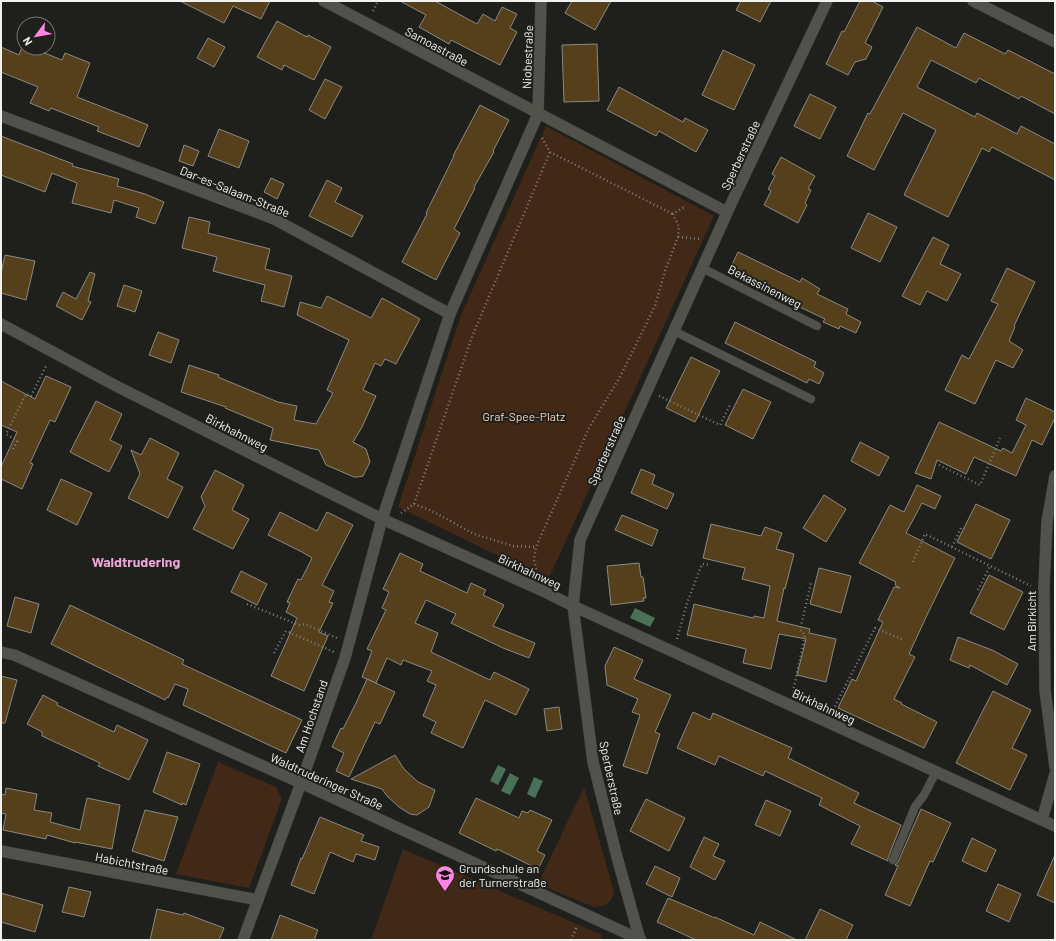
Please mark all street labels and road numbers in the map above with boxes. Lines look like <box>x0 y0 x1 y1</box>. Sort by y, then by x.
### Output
street label: Samoastraße <box>403 24 471 68</box>
street label: Niobestraße <box>519 25 535 89</box>
street label: Sperberstraße <box>718 118 762 192</box>
street label: Dar-es-Salaam-Straße <box>178 163 292 219</box>
street label: Bekassinenweg <box>726 261 804 311</box>
street label: Birkhahnweg <box>204 410 270 454</box>
street label: Sperberstraße <box>584 413 628 487</box>
street label: Birkhahnweg <box>496 550 564 592</box>
street label: Am Birkicht <box>1024 591 1038 651</box>
street label: Am Hochstand <box>292 678 330 754</box>
street label: Birkhahnweg <box>790 685 858 727</box>
street label: Sperberstraße <box>597 740 627 816</box>
street label: Waldtruderinger Straße <box>268 750 386 812</box>
street label: Habichtstraße <box>94 849 170 877</box>

